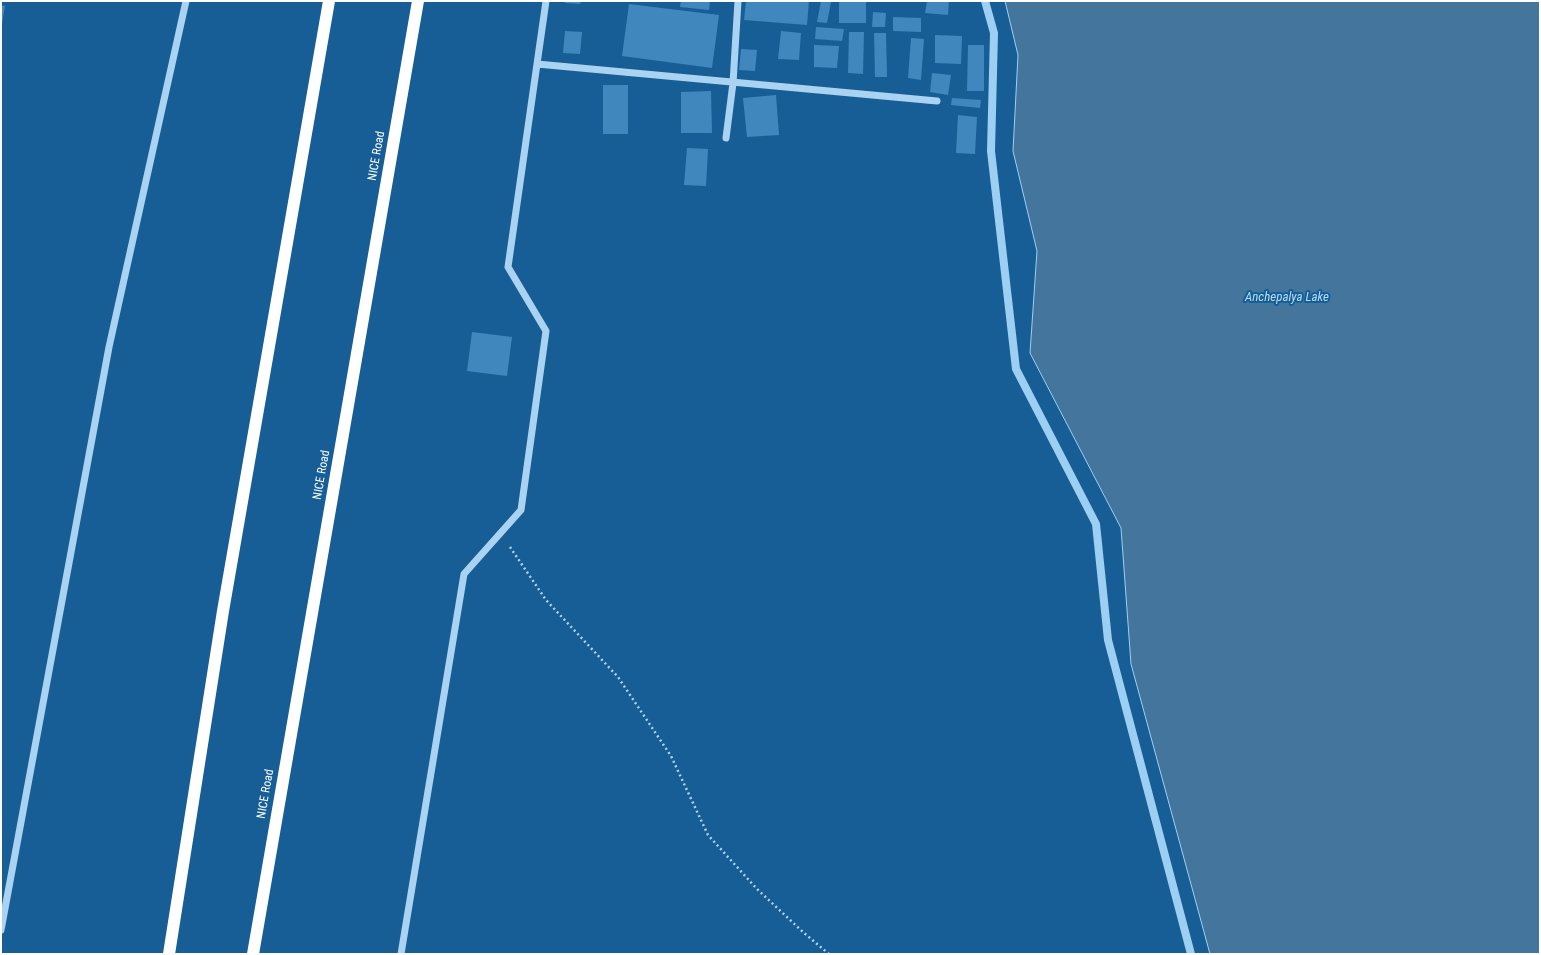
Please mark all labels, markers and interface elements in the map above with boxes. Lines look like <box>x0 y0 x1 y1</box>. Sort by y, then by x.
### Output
street label: NICE Road <box>366 130 388 182</box>
water label: Anchepalya Lake <box>1245 290 1329 306</box>
street label: NICE Road <box>311 449 333 501</box>
street label: NICE Road <box>255 768 277 820</box>

